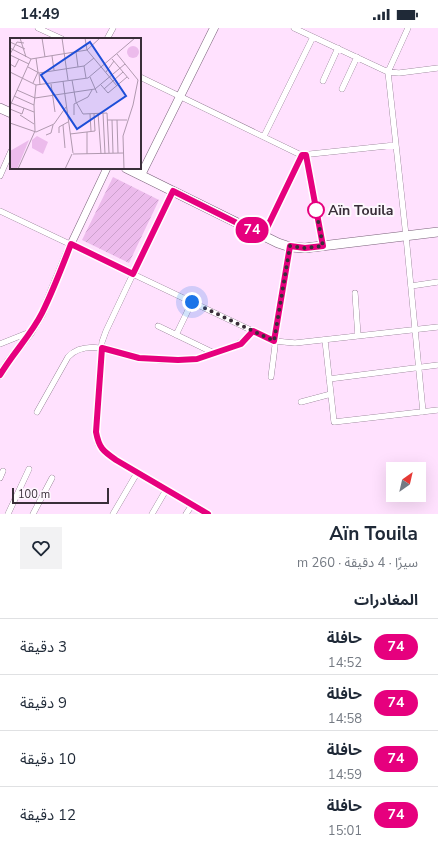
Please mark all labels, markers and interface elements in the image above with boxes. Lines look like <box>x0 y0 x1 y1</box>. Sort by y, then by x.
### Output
text: 14:49 <box>20 4 60 24</box>
inset map <box>10 38 141 169</box>
marker: Aïn Touila <box>307 201 325 219</box>
place label: Aïn Touila <box>328 201 393 220</box>
line badge: 74 <box>234 217 270 243</box>
text: 74 <box>244 220 260 239</box>
your location <box>182 292 202 312</box>
north arrow <box>386 462 426 502</box>
map controls <box>386 462 426 502</box>
scale bar <box>12 486 109 505</box>
text: 100 m <box>18 487 50 502</box>
text: Aïn Touila <box>329 521 418 547</box>
button: heart <box>20 527 62 569</box>
text: سيرًا · 4 دقيقة · 260 m <box>297 554 418 572</box>
text: المغادرات <box>354 590 418 610</box>
text: حافلة <box>327 628 362 648</box>
text: 3 دقيقة <box>20 637 67 657</box>
text: 74 <box>388 637 404 656</box>
text: 14:52 <box>328 654 362 672</box>
text: حافلة <box>327 684 362 704</box>
text: 9 دقيقة <box>20 693 67 713</box>
text: 74 <box>388 693 404 712</box>
text: 14:58 <box>328 710 362 728</box>
text: حافلة <box>327 740 362 760</box>
text: 10 دقيقة <box>20 749 76 769</box>
text: 74 <box>388 749 404 768</box>
text: 14:59 <box>328 766 362 784</box>
text: حافلة <box>327 796 362 816</box>
text: 12 دقيقة <box>20 805 76 825</box>
text: 74 <box>388 805 404 824</box>
text: 15:01 <box>328 822 362 840</box>

